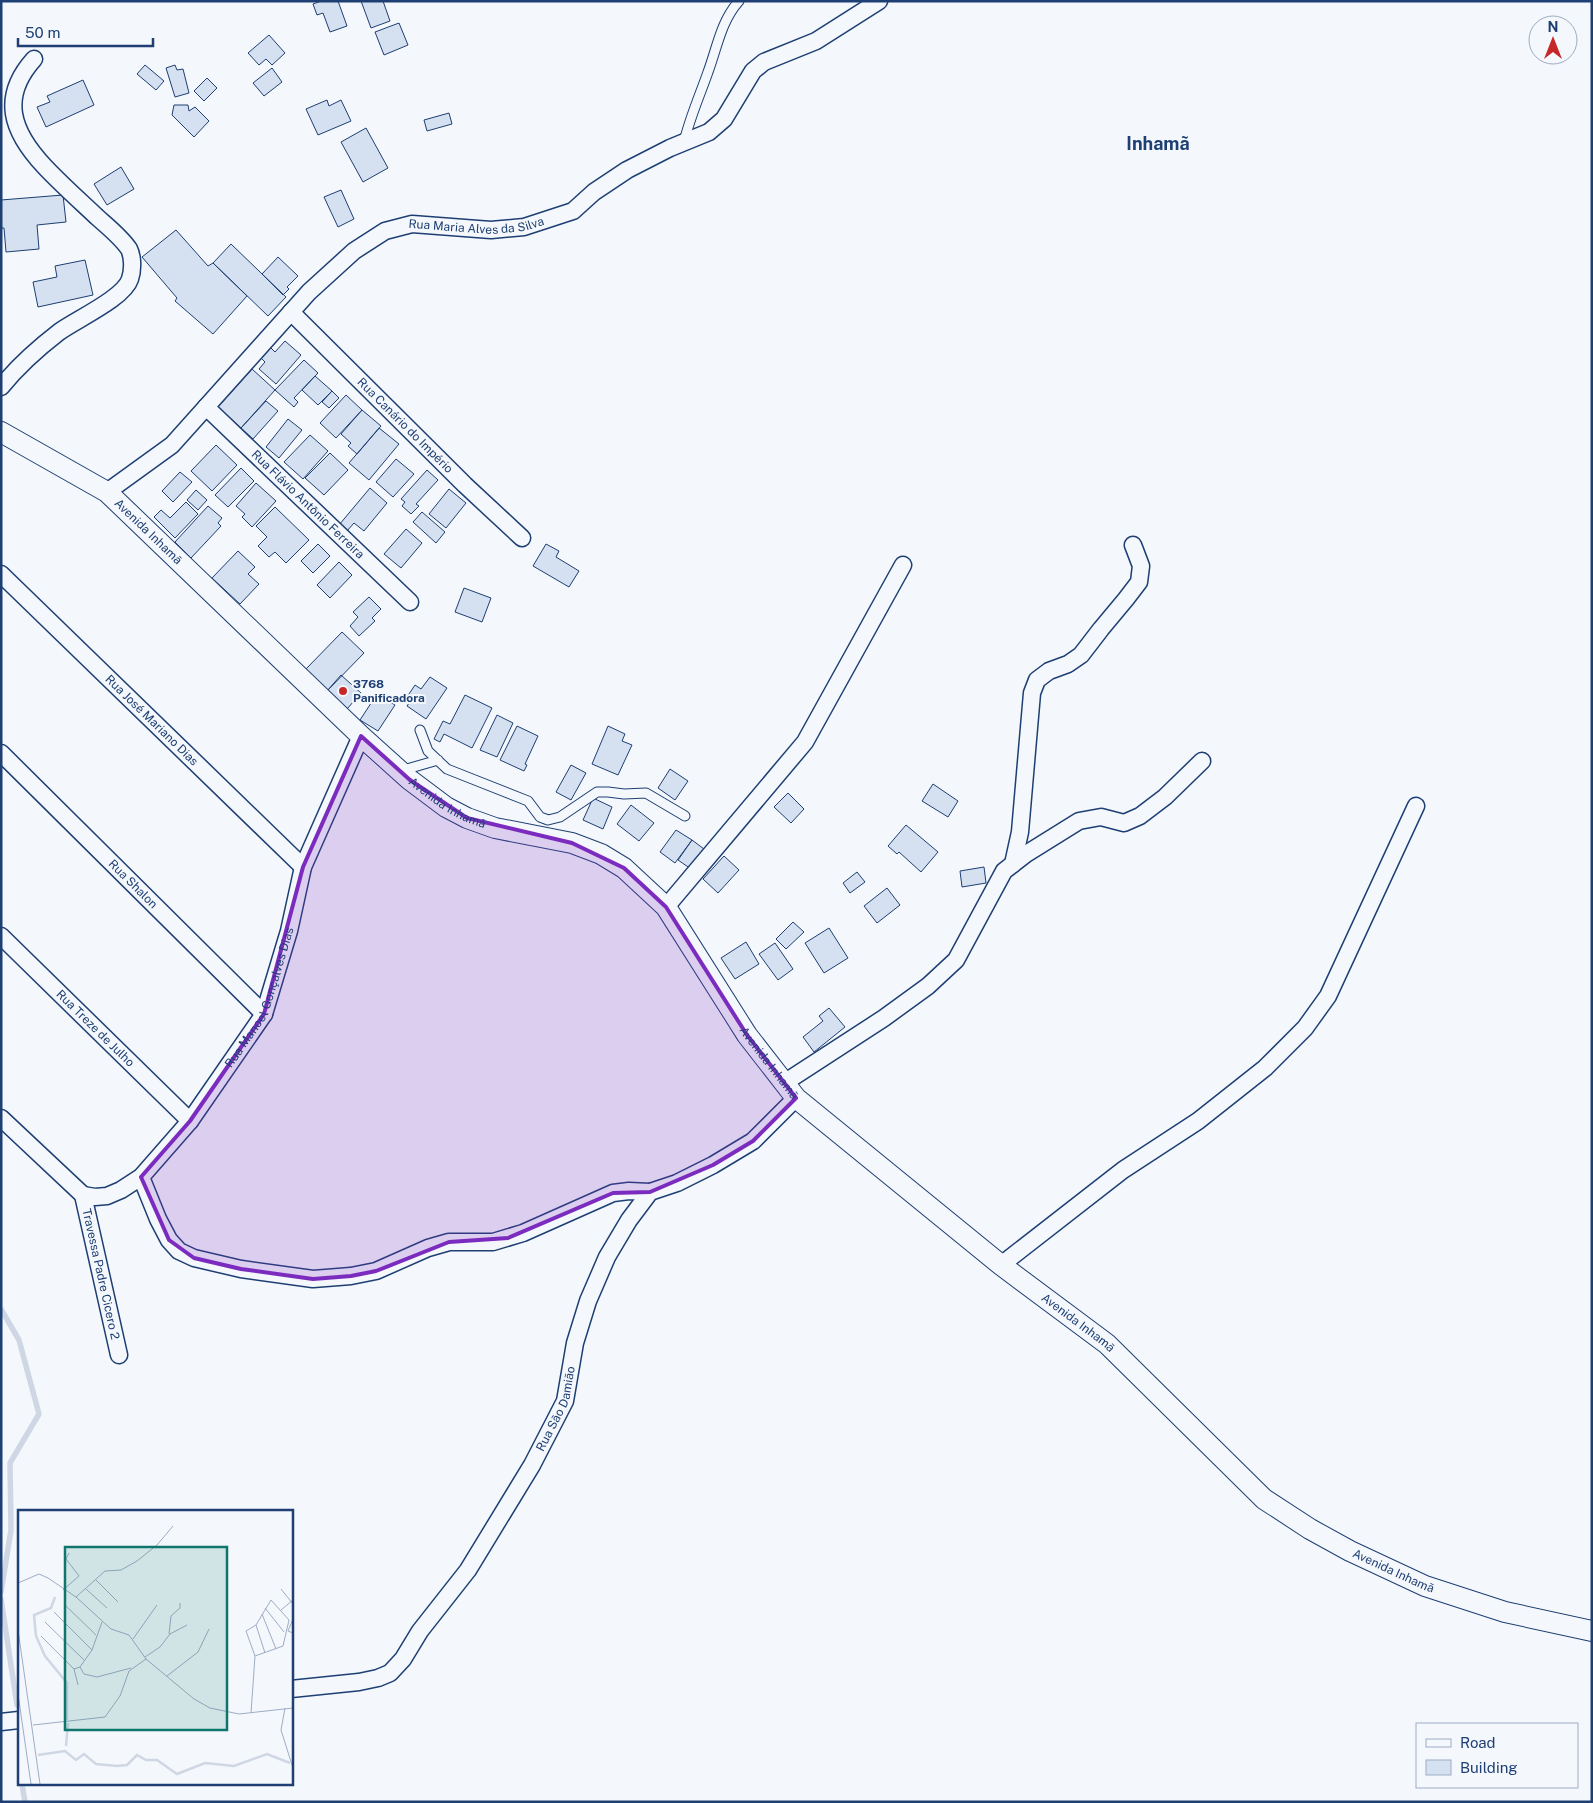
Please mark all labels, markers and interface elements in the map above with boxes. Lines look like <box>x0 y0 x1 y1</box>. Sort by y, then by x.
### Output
scale bar <box>18 15 152 47</box>
north arrow <box>1528 15 1578 65</box>
text: N <box>1548 19 1558 35</box>
text: 50 m <box>25 24 60 41</box>
district label: Inhamã <box>1126 133 1190 154</box>
street label: Rua Maria Alves da Silva <box>408 214 546 237</box>
street label: Rua Canário do Império <box>354 375 456 476</box>
street label: Rua Flávio Antônio Ferreira <box>249 447 367 562</box>
street label: Avenida Inhamã <box>112 496 185 567</box>
street label: Rua José Mariano Dias <box>102 672 201 768</box>
place label: 3768 Panificadora <box>353 677 425 705</box>
marker: 3768 Panificadora <box>337 685 349 697</box>
street label: Avenida Inhamã <box>406 774 488 831</box>
street label: Rua Shalon <box>106 857 160 911</box>
street label: Rua Manoel Gonçalves Dias <box>222 926 297 1070</box>
street label: Rua Treze de Julho <box>53 987 137 1070</box>
street label: Avenida Inhamã <box>737 1024 801 1102</box>
street label: Travessa Padre Cicero 2 <box>79 1207 122 1341</box>
street label: Avenida Inhamã <box>1039 1291 1118 1355</box>
street label: Rua São Damião <box>533 1365 578 1454</box>
inset map <box>18 1510 292 1786</box>
street label: Avenida Inhamã <box>1351 1546 1436 1595</box>
legend <box>1416 1723 1578 1788</box>
text: Road <box>1460 1734 1496 1751</box>
text: Building <box>1460 1759 1518 1776</box>

